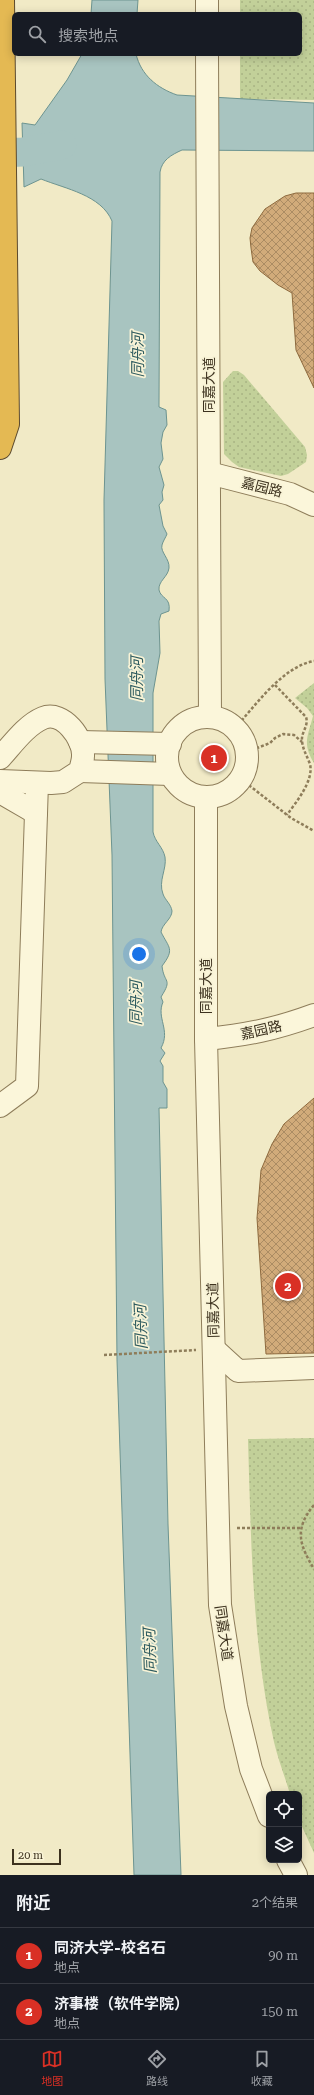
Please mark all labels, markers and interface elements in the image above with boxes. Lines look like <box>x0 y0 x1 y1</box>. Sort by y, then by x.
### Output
search box <box>12 12 302 56</box>
icon: search <box>26 23 48 45</box>
text: 搜索地点 <box>58 27 118 45</box>
water label: 同舟河 <box>129 330 147 378</box>
street label: 同嘉大道 <box>201 357 217 413</box>
street label: 嘉园路 <box>240 474 284 500</box>
water label: 同舟河 <box>128 654 146 702</box>
pin: 1 <box>201 743 227 773</box>
your location <box>129 944 149 964</box>
street label: 同嘉大道 <box>198 958 214 1014</box>
water label: 同舟河 <box>127 978 145 1026</box>
street label: 嘉园路 <box>239 1017 283 1043</box>
pin: 2 <box>275 1271 301 1301</box>
street label: 同嘉大道 <box>205 1282 221 1338</box>
water label: 同舟河 <box>131 1301 151 1350</box>
street label: 同嘉大道 <box>212 1604 236 1662</box>
water label: 同舟河 <box>140 1625 160 1674</box>
map controls <box>266 1791 302 1863</box>
button: locate <box>266 1791 302 1827</box>
button: layers <box>266 1827 302 1863</box>
scale bar <box>12 1847 61 1866</box>
text: 20 m <box>18 1849 43 1862</box>
text: 附近 <box>16 1893 50 1913</box>
text: 2个结果 <box>252 1895 298 1910</box>
text: 同济大学-校名石 <box>54 1939 166 1957</box>
text: 1 <box>25 1948 33 1963</box>
text: 90 m <box>268 1948 298 1963</box>
text: 地点 <box>54 1960 80 1975</box>
text: 济事楼（软件学院） <box>54 1995 189 2013</box>
text: 2 <box>25 2004 33 2019</box>
text: 150 m <box>261 2004 298 2019</box>
text: 地点 <box>54 2016 80 2031</box>
tab: 地图 <box>41 2048 63 2088</box>
tab: 路线 <box>146 2048 168 2088</box>
tab: 收藏 <box>251 2048 273 2088</box>

